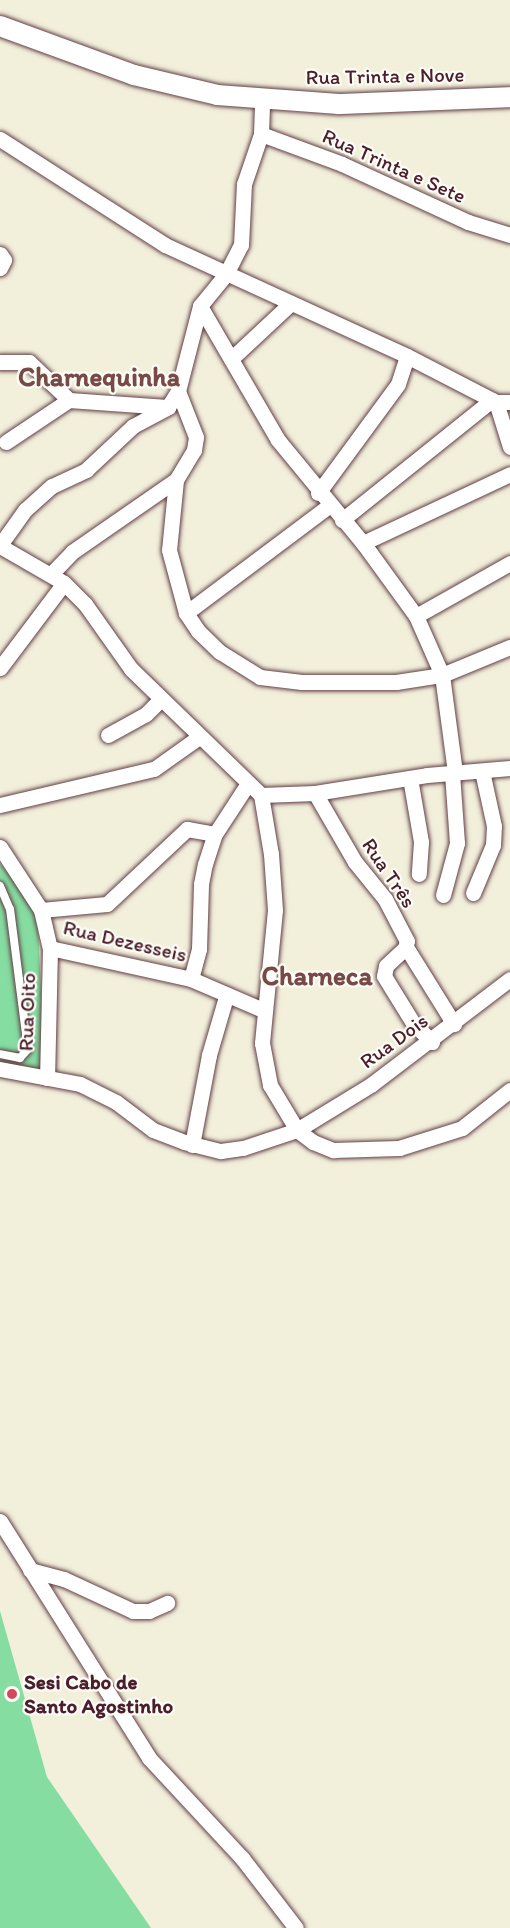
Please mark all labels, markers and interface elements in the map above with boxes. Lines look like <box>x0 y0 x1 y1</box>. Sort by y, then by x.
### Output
street label: Rua Trinta e Nove <box>306 62 464 90</box>
street label: Rua Trinta e Sete <box>319 124 469 208</box>
district label: Charnequinha <box>18 361 180 393</box>
street label: Rua Três <box>357 834 421 912</box>
street label: Rua Dezesseis <box>61 914 189 968</box>
district label: Charneca <box>262 960 372 992</box>
street label: Rua Oito <box>13 972 41 1052</box>
street label: Rua Dois <box>355 1008 433 1074</box>
place label: Sesi Cabo de Santo Agostinho <box>24 1669 173 1719</box>
marker: Sesi Cabo de Santo Agostinho <box>5 1687 19 1701</box>

